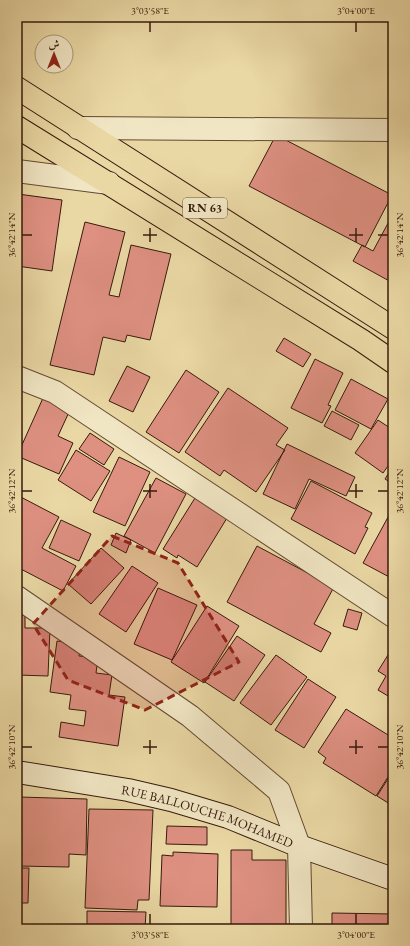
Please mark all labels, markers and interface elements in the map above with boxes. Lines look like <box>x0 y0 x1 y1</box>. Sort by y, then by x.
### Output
text: 3°03'58"E <box>131 4 169 17</box>
text: 3°04'00"E <box>337 4 375 17</box>
north arrow <box>34 34 74 74</box>
text: ش <box>49 37 60 51</box>
road number: RN 63 <box>183 198 227 218</box>
text: 36°42'14"N <box>5 212 18 257</box>
text: 36°42'14"N <box>393 212 406 257</box>
text: 36°42'12"N <box>5 468 18 513</box>
text: 36°42'12"N <box>393 468 406 513</box>
text: 36°42'10"N <box>5 724 18 769</box>
text: 36°42'10"N <box>393 724 406 769</box>
street label: RUE BALLOUCHE MOHAMED <box>120 781 296 851</box>
text: 3°03'58"E <box>131 928 169 941</box>
text: 3°04'00"E <box>337 928 375 941</box>

